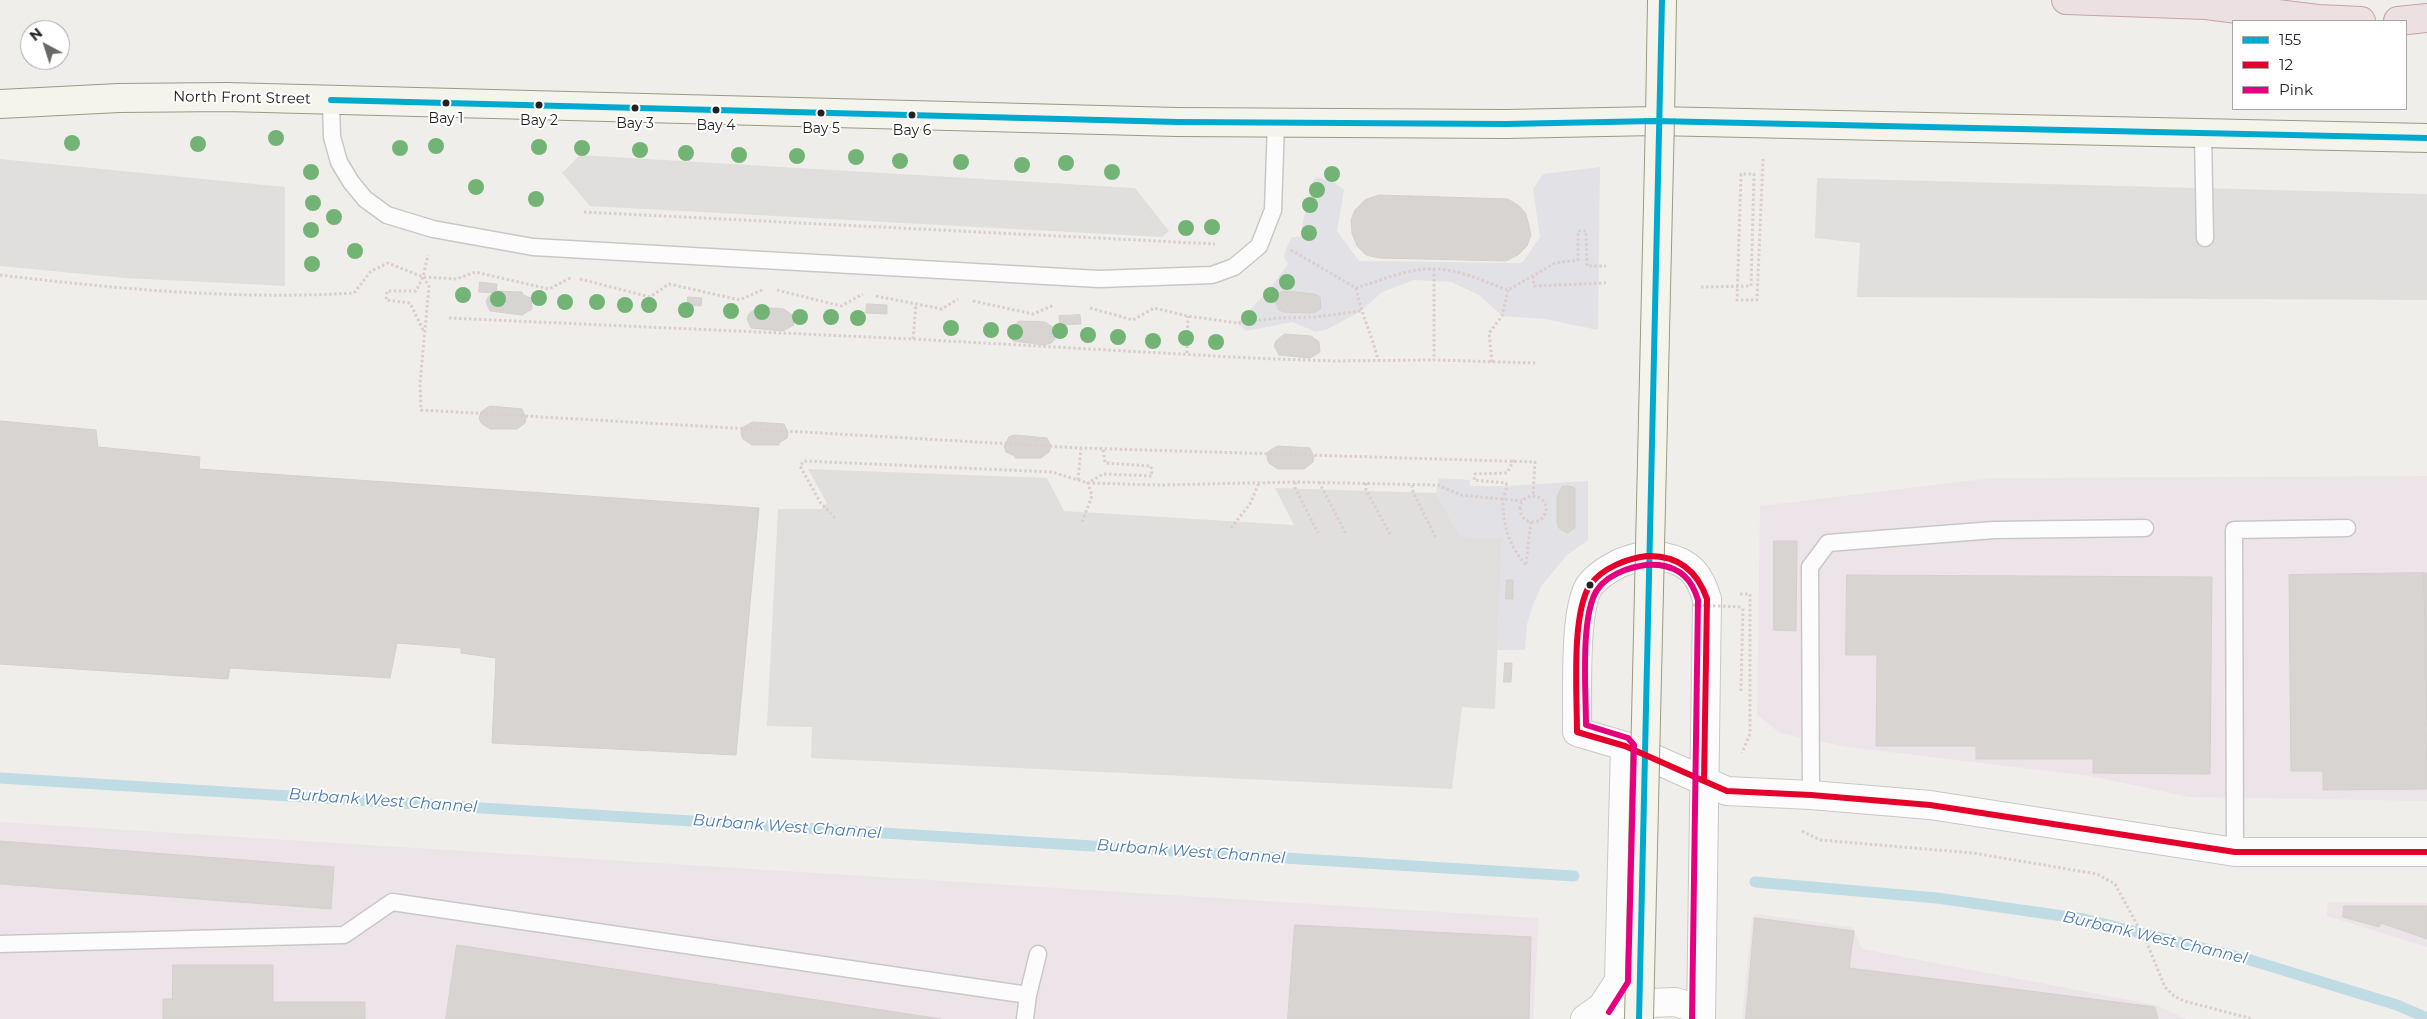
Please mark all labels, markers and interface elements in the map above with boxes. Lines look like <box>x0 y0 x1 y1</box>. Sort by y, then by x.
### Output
north arrow <box>20 20 70 70</box>
legend <box>2232 20 2407 110</box>
text: N <box>26 24 46 45</box>
text: 155 <box>2279 30 2301 49</box>
text: 12 <box>2279 55 2293 74</box>
text: Pink <box>2279 80 2313 99</box>
street label: North Front Street <box>173 88 311 108</box>
marker: Bay 1 <box>441 98 451 108</box>
marker: Bay 2 <box>534 100 544 110</box>
marker: Bay 3 <box>630 103 640 113</box>
marker: Bay 4 <box>711 105 721 115</box>
marker: Bay 5 <box>816 108 826 118</box>
marker: Bay 6 <box>907 110 917 120</box>
place label: Bay 1 <box>429 111 463 127</box>
place label: Bay 2 <box>520 113 558 129</box>
place label: Bay 3 <box>616 116 654 132</box>
place label: Bay 4 <box>696 118 736 134</box>
place label: Bay 5 <box>802 121 840 137</box>
place label: Bay 6 <box>893 123 931 139</box>
unlabelled marker <box>1585 580 1595 590</box>
water label: Burbank West Channel <box>288 785 478 817</box>
water label: Burbank West Channel <box>692 811 882 843</box>
water label: Burbank West Channel <box>1096 836 1286 868</box>
water label: Burbank West Channel <box>2061 907 2249 969</box>

